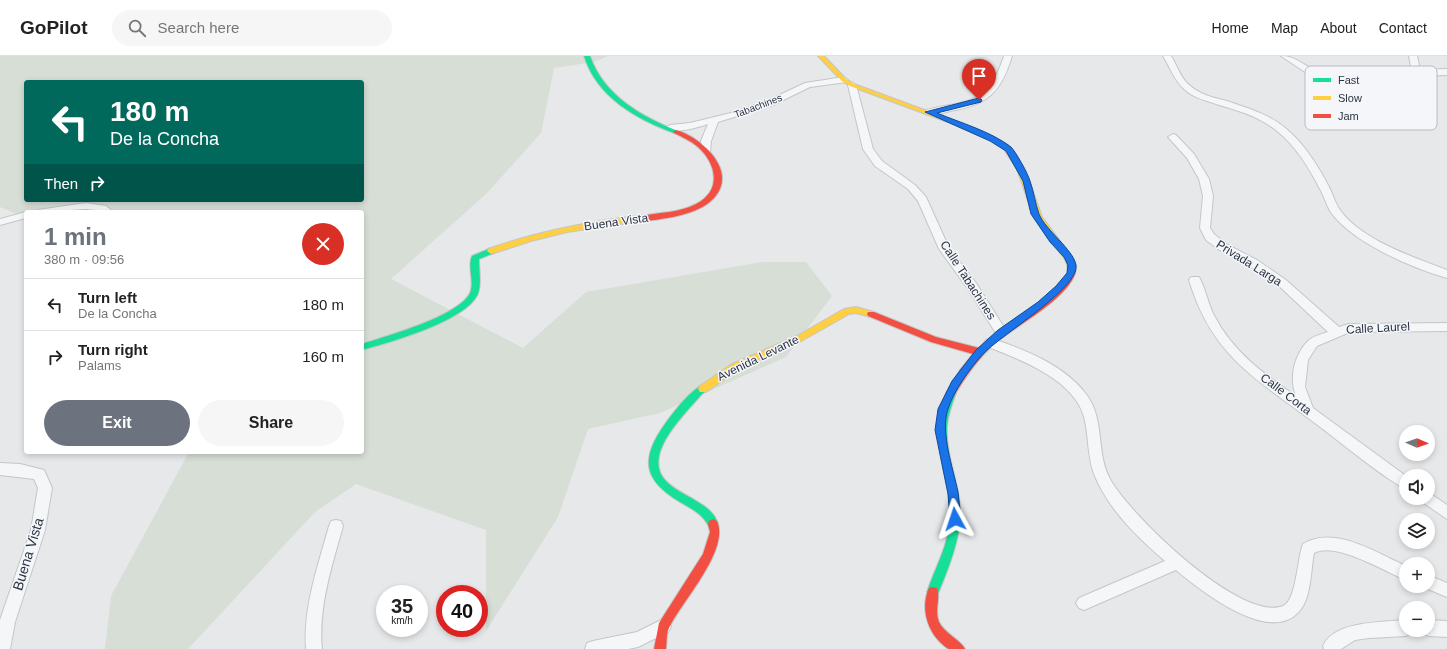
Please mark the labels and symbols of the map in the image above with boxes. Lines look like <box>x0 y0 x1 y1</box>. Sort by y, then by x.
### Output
pin <box>962 59 996 100</box>
legend <box>1305 66 1437 130</box>
text: Fast <box>1338 74 1359 86</box>
street label: Tabachines <box>732 92 784 120</box>
text: Slow <box>1338 92 1362 104</box>
text: Jam <box>1338 110 1359 122</box>
street label: Buena Vista <box>583 211 649 233</box>
street label: Privada Larga <box>1214 237 1285 289</box>
street label: Calle Tabachines <box>937 238 999 322</box>
street label: Calle Laurel <box>1346 319 1410 337</box>
street label: Avenida Levante <box>715 332 801 384</box>
street label: Calle Corta <box>1258 370 1314 418</box>
north arrow <box>1399 425 1435 461</box>
position arrow <box>934 498 976 540</box>
street label: Buena Vista <box>9 515 47 592</box>
speed limit sign: 40 <box>436 585 488 637</box>

